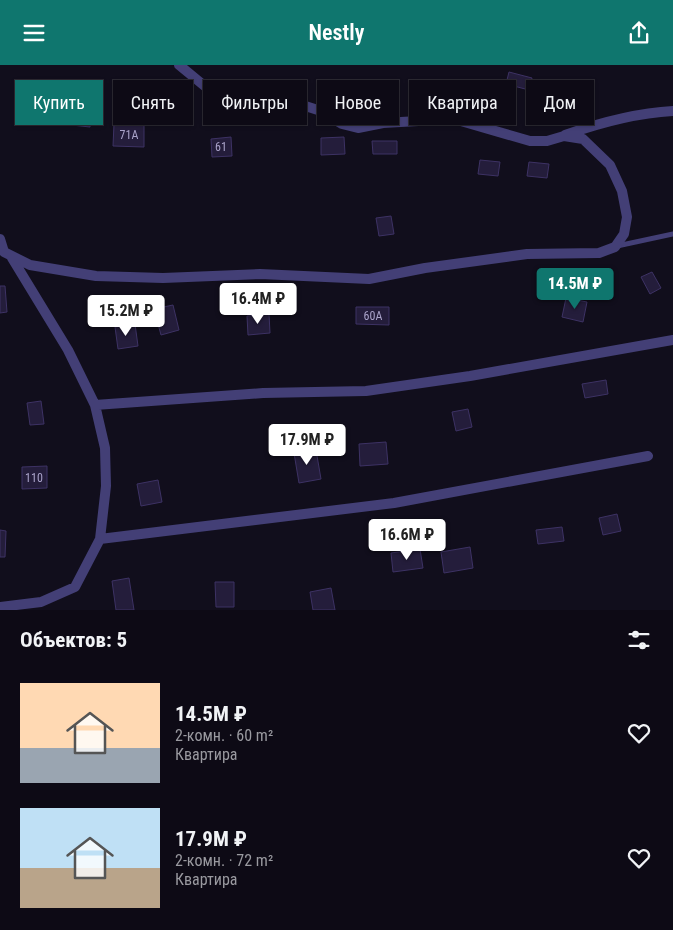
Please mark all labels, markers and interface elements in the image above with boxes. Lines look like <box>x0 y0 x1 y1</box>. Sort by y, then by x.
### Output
icon: menu <box>20 19 48 47</box>
icon: share <box>625 19 653 47</box>
text: Nestly <box>309 20 364 45</box>
chip: Купить <box>15 80 103 125</box>
chip: Снять <box>113 80 193 125</box>
chip: Фильтры <box>203 80 307 125</box>
chip: Новое <box>317 80 399 125</box>
chip: Квартира <box>409 80 516 125</box>
chip: Дом <box>526 80 594 125</box>
house number: 71А <box>120 128 138 142</box>
house number: 61 <box>215 140 227 154</box>
pin: 14.5M ₽ <box>529 267 621 310</box>
text: 14.5M ₽ <box>548 274 602 293</box>
pin: 16.4M ₽ <box>212 283 304 325</box>
text: 16.4M ₽ <box>231 289 285 308</box>
pin: 15.2M ₽ <box>80 295 172 337</box>
text: 15.2M ₽ <box>99 301 153 320</box>
house number: 60А <box>364 309 382 323</box>
pin: 17.9M ₽ <box>261 423 353 466</box>
text: 17.9M ₽ <box>280 430 334 449</box>
house number: 110 <box>25 471 43 485</box>
pin: 16.6M ₽ <box>361 519 453 561</box>
text: 16.6M ₽ <box>380 525 434 544</box>
icon: filters <box>625 626 653 654</box>
text: Объектов: 5 <box>20 628 127 652</box>
text: 14.5M ₽ <box>175 702 247 726</box>
icon: home <box>60 703 120 763</box>
icon: heart <box>625 719 653 747</box>
text: 2-комн. · 60 m² <box>175 726 273 745</box>
text: Квартира <box>175 745 237 764</box>
text: 17.9M ₽ <box>175 827 247 851</box>
icon: home <box>60 828 120 888</box>
icon: heart <box>625 844 653 872</box>
text: 2-комн. · 72 m² <box>175 851 273 870</box>
text: Квартира <box>175 870 237 889</box>

